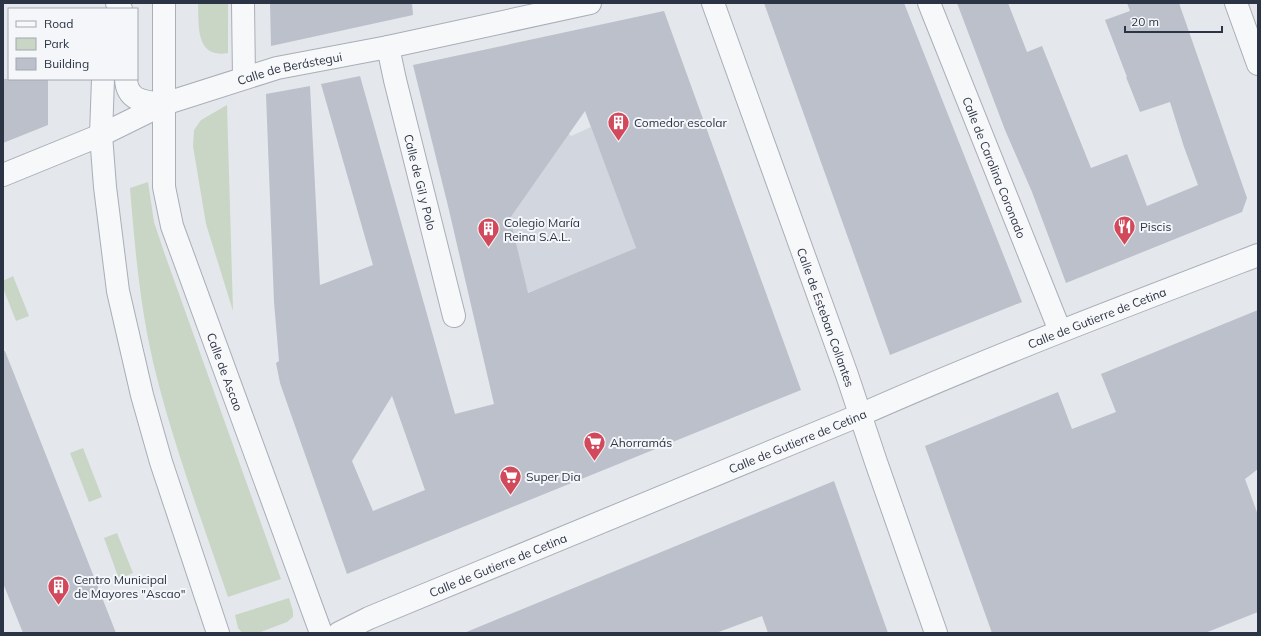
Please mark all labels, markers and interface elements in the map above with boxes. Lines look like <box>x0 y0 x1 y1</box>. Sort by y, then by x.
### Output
legend <box>8 8 138 80</box>
scale bar <box>1125 8 1222 34</box>
text: 20 m <box>1131 14 1159 29</box>
text: Road <box>44 16 73 31</box>
text: Park <box>44 36 70 51</box>
street label: Calle de Berástegui <box>235 48 343 88</box>
text: Building <box>44 56 89 71</box>
street label: Calle de Carolina Coronado <box>960 94 1030 240</box>
building icon: Comedor escolar <box>606 109 632 142</box>
place label: Comedor escolar <box>634 115 727 130</box>
street label: Calle de Gil y Polo <box>401 132 440 232</box>
restaurant icon: Piscis <box>1111 213 1137 246</box>
place label: Colegio María Reina S.A.L. <box>504 215 580 244</box>
building icon: Colegio María Reina S.A.L. <box>475 216 501 249</box>
place label: Piscis <box>1140 219 1171 234</box>
street label: Calle de Esteban Collantes <box>794 246 858 389</box>
street label: Calle de Gutierre de Cetina <box>1025 283 1168 351</box>
street label: Calle de Ascao <box>204 331 247 413</box>
street label: Calle de Gutierre de Cetina <box>726 406 868 476</box>
supermarket icon: Ahorramás <box>582 429 608 462</box>
place label: Ahorramás <box>610 435 672 450</box>
supermarket icon: Super Dia <box>497 463 523 496</box>
place label: Super Dia <box>526 469 581 484</box>
street label: Calle de Gutierre de Cetina <box>427 530 569 600</box>
place label: Centro Municipal de Mayores "Ascao" <box>74 572 185 601</box>
building icon: Centro Municipal de Mayores "Ascao" <box>46 573 72 606</box>

